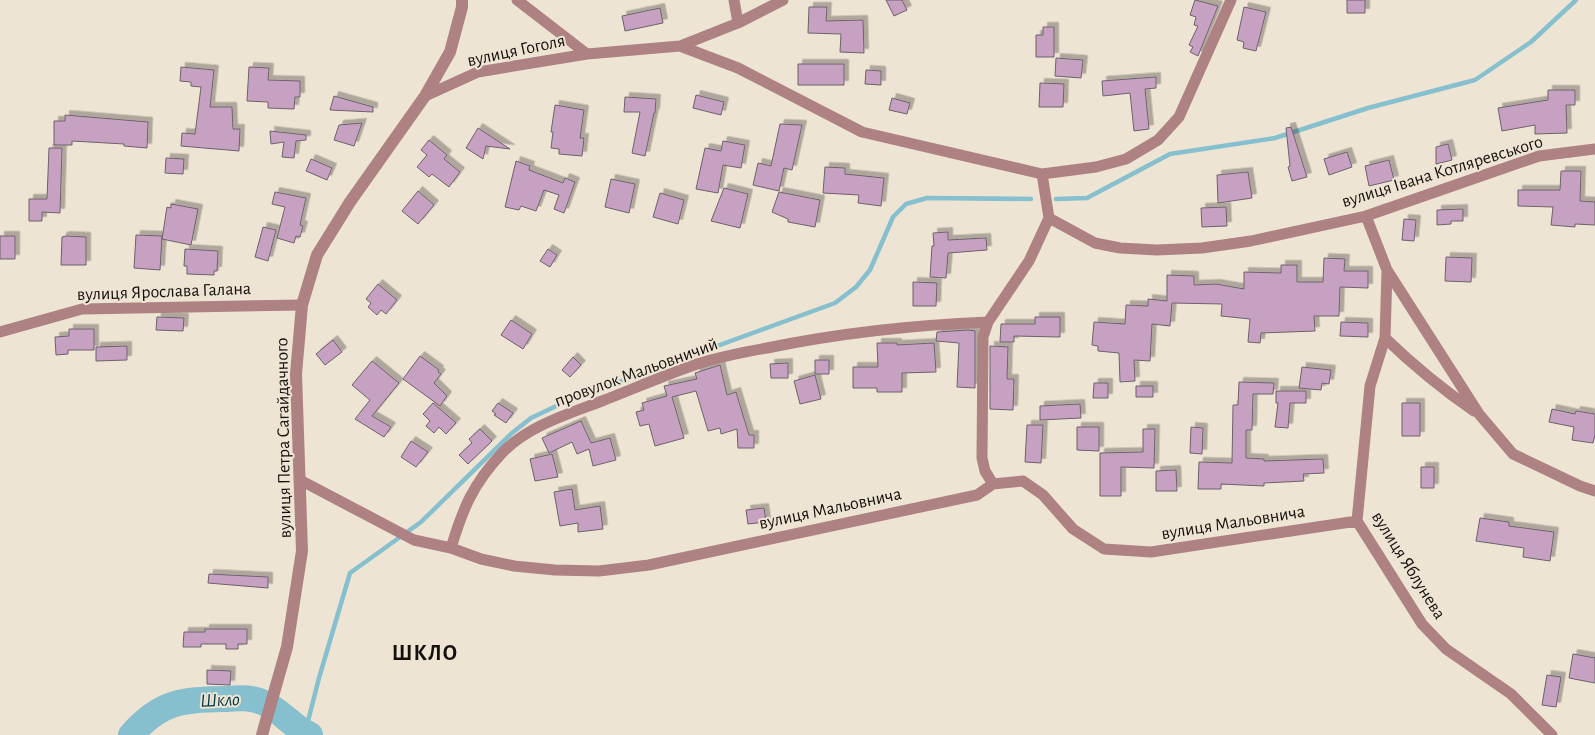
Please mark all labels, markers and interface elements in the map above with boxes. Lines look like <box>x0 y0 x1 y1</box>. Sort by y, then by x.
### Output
street label: вулиця Гоголя <box>466 32 567 70</box>
street label: вулиця Івана Котляревського <box>1340 133 1545 211</box>
street label: вулиця Ярослава Галана <box>77 280 251 304</box>
street label: провулок Мальовничий <box>552 335 720 411</box>
street label: вулиця Петра Сагайдачного <box>273 337 295 539</box>
street label: вулиця Мальовнича <box>757 485 903 533</box>
street label: вулиця Мальовнича <box>1160 503 1306 543</box>
street label: вулиця Яблунева <box>1368 508 1449 623</box>
district label: ШКЛО <box>392 642 458 664</box>
water label: Шкло <box>200 690 240 711</box>

